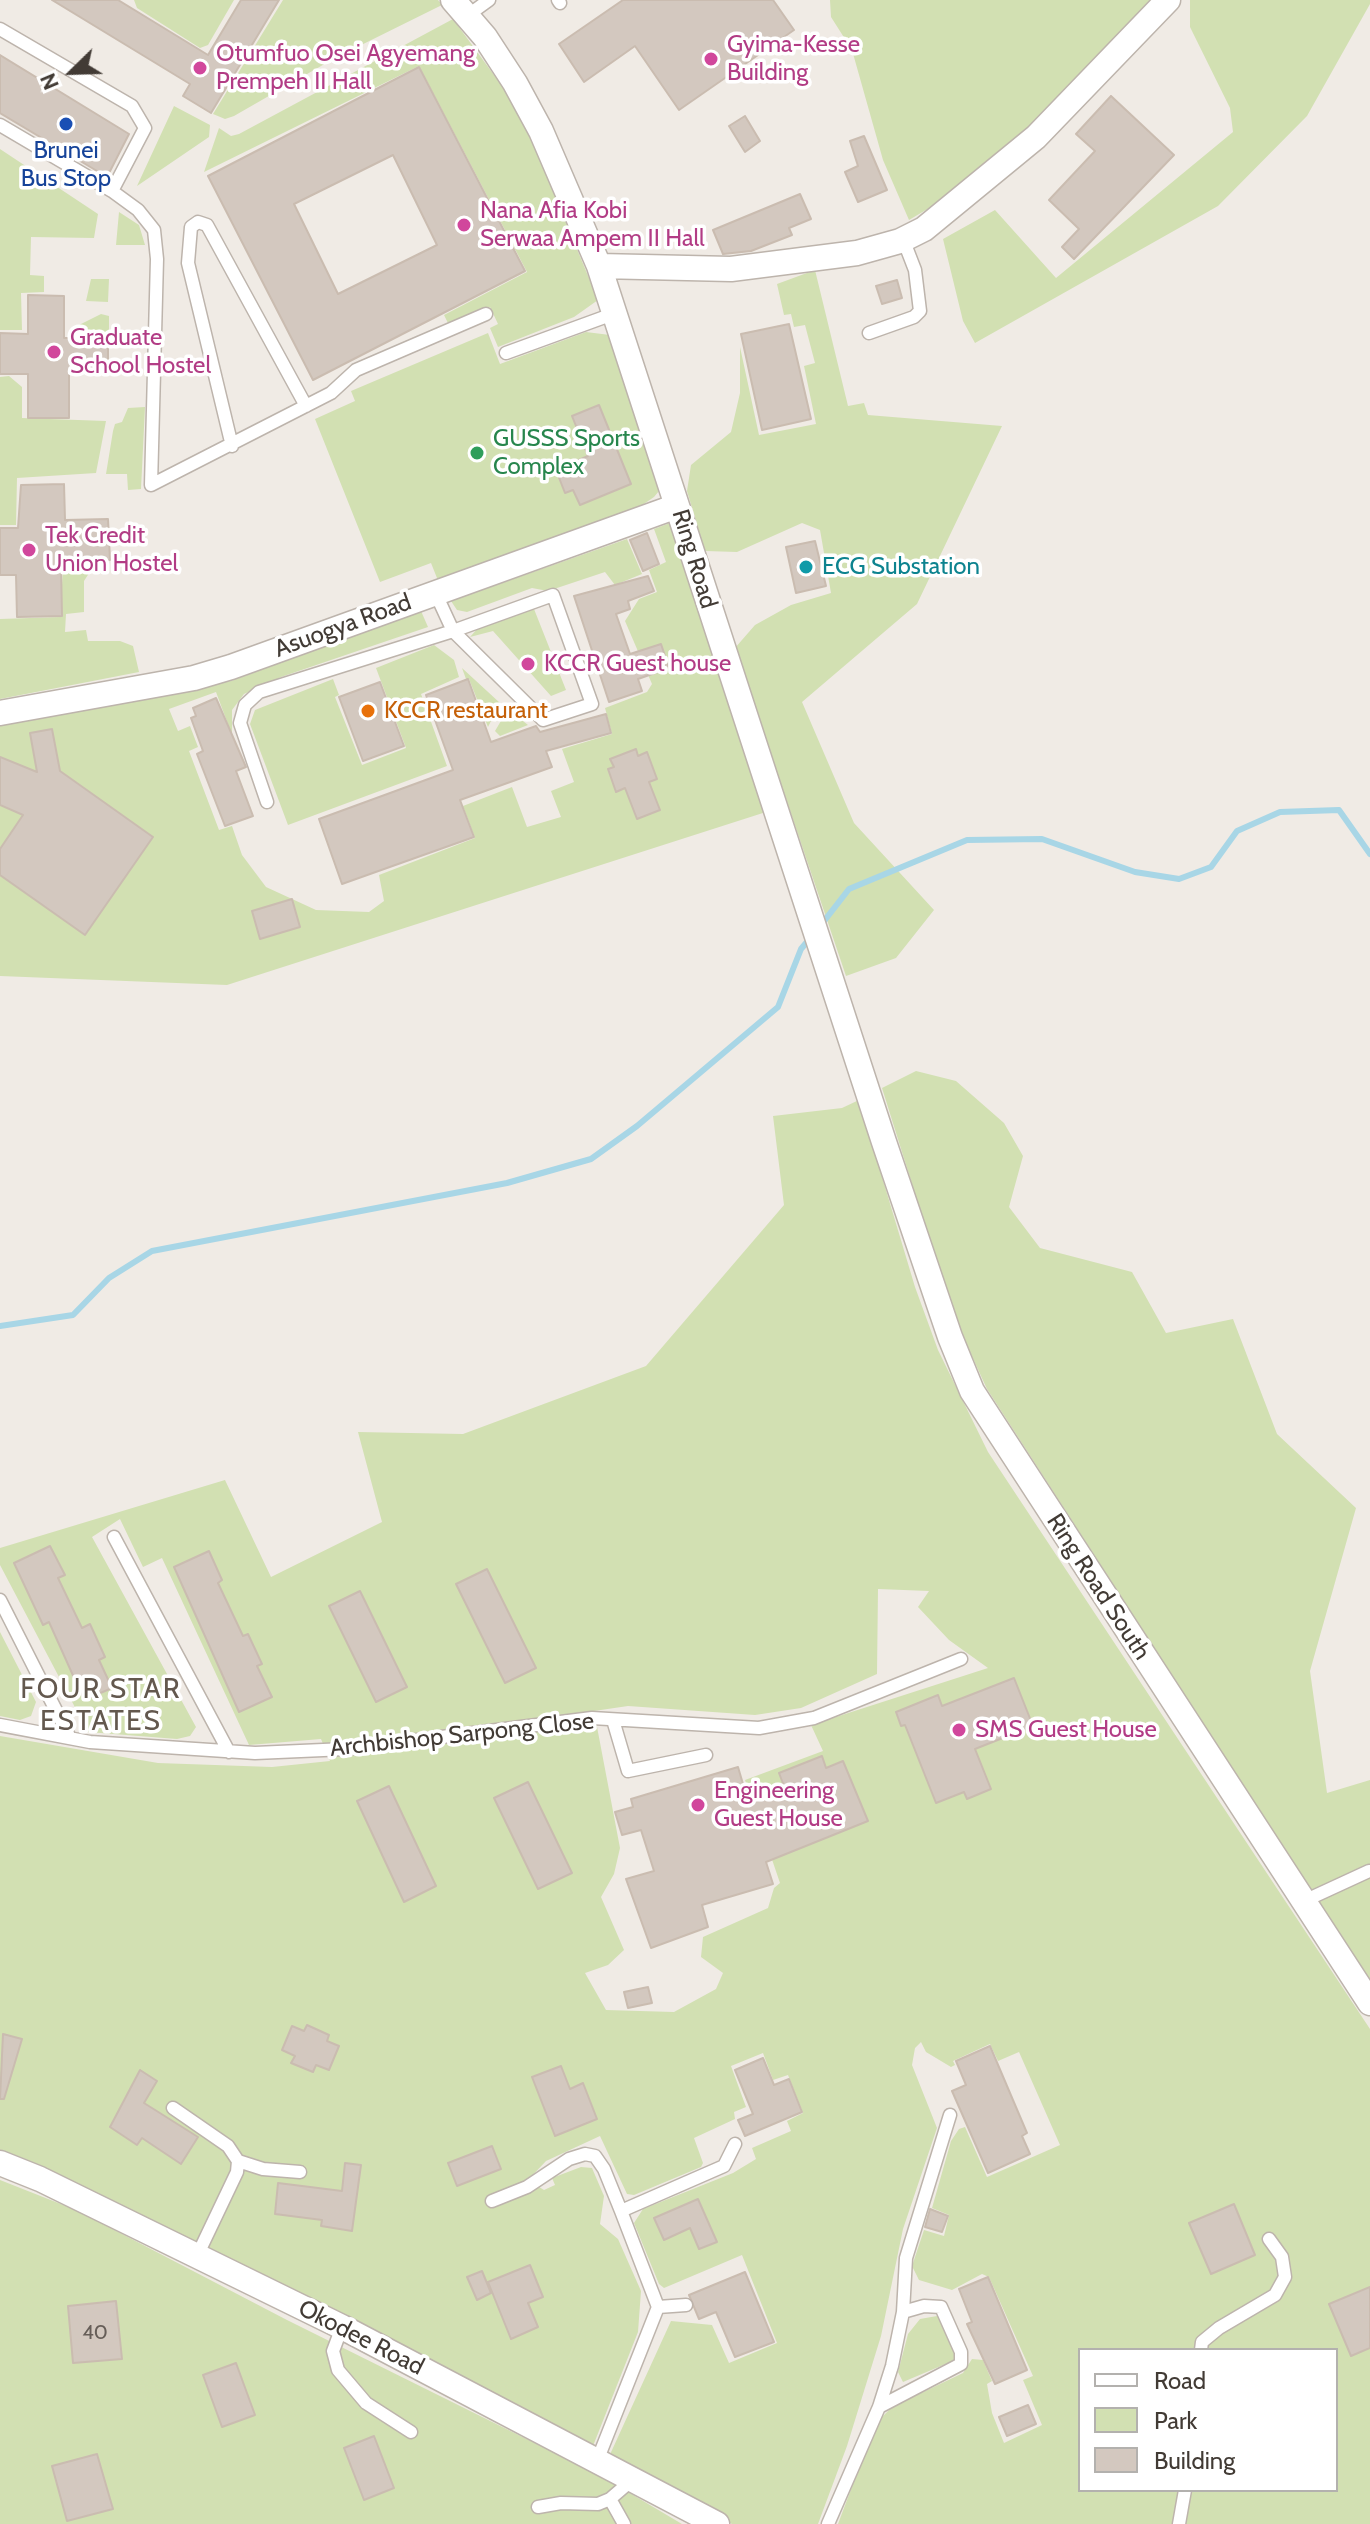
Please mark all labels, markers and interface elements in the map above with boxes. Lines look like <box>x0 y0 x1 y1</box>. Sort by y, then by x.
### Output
place label: Gyima-Kesse Building <box>727 31 860 87</box>
north arrow <box>32 32 112 112</box>
place label: Otumfuo Osei Agyemang Prempeh II Hall <box>216 40 475 96</box>
marker: Gyima-Kesse Building <box>702 50 720 68</box>
marker: Otumfuo Osei Agyemang Prempeh II Hall <box>191 59 209 77</box>
text: N <box>34 69 65 94</box>
marker: Brunei Bus Stop <box>57 115 75 133</box>
place label: Brunei Bus Stop <box>21 137 111 193</box>
place label: Nana Afia Kobi Serwaa Ampem II Hall <box>480 197 705 253</box>
marker: Nana Afia Kobi Serwaa Ampem II Hall <box>455 216 473 234</box>
place label: Graduate School Hostel <box>70 324 211 380</box>
marker: Graduate School Hostel <box>45 343 63 361</box>
place label: GUSSS Sports Complex <box>493 425 640 481</box>
marker: GUSSS Sports Complex <box>468 444 486 462</box>
street label: Ring Road <box>665 506 723 612</box>
place label: Tek Credit Union Hostel <box>45 522 178 578</box>
marker: Tek Credit Union Hostel <box>20 541 38 559</box>
place label: ECG Substation <box>822 553 980 581</box>
marker: ECG Substation <box>797 558 815 576</box>
street label: Asuogya Road <box>271 588 415 664</box>
place label: KCCR Guest house <box>544 650 731 678</box>
marker: KCCR Guest house <box>519 655 537 673</box>
place label: KCCR restaurant <box>384 697 548 725</box>
marker: KCCR restaurant <box>359 702 377 720</box>
street label: Ring Road South <box>1040 1508 1156 1666</box>
district label: FOUR STAR ESTATES <box>20 1673 182 1739</box>
street label: Archbishop Sarpong Close <box>328 1707 596 1763</box>
place label: SMS Guest House <box>975 1716 1157 1744</box>
marker: SMS Guest House <box>950 1721 968 1739</box>
place label: Engineering Guest House <box>714 1777 843 1833</box>
marker: Engineering Guest House <box>689 1796 707 1814</box>
street label: Okodee Road <box>293 2294 429 2382</box>
house number: 40 <box>82 2321 108 2345</box>
legend <box>1078 2348 1338 2492</box>
text: Road <box>1154 2366 1206 2395</box>
text: Park <box>1154 2406 1197 2435</box>
text: Building <box>1154 2446 1235 2475</box>

